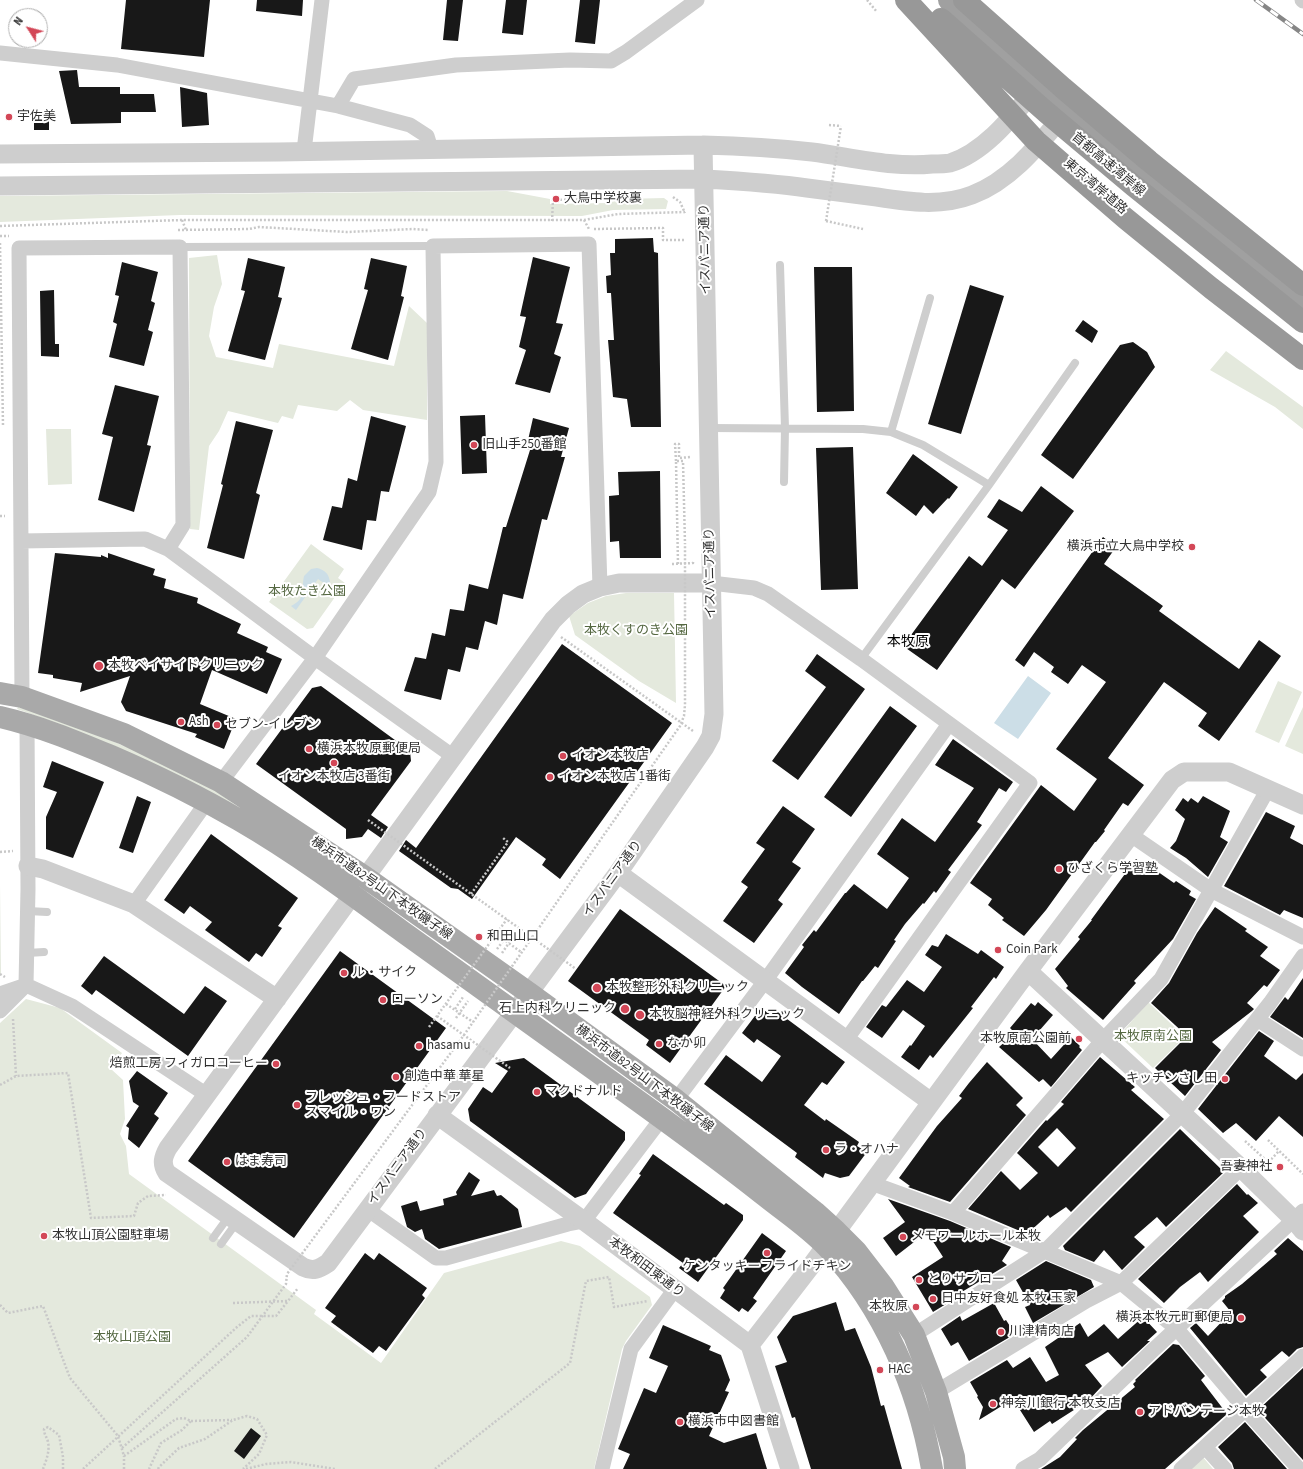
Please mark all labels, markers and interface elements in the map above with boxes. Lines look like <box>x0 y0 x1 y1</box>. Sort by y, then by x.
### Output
north arrow <box>8 8 48 48</box>
text: N <box>10 14 27 29</box>
place label: 宇佐美 <box>17 109 56 125</box>
marker: 宇佐美 <box>4 112 14 122</box>
street label: 首都高速湾岸線 <box>1068 130 1148 200</box>
street label: 東京湾岸道路 <box>1060 156 1130 218</box>
place label: 大鳥中学校裏 <box>564 191 642 207</box>
marker: 大鳥中学校裏 <box>551 194 561 204</box>
street label: イスパニア通り <box>697 203 715 295</box>
place label: 旧山手250番館 <box>482 437 566 453</box>
marker: 旧山手250番館 <box>469 440 479 450</box>
street label: イスパニア通り <box>702 527 720 619</box>
place label: 横浜市立大鳥中学校 <box>1067 539 1184 555</box>
marker: 横浜市立大鳥中学校 <box>1187 542 1197 552</box>
park label: 本牧たき公園 <box>268 584 346 600</box>
park label: 本牧くすのき公園 <box>584 623 688 639</box>
district label: 本牧原 <box>887 635 929 651</box>
place label: 本牧ベイサイドクリニック <box>108 658 264 674</box>
marker: 本牧ベイサイドクリニック <box>93 660 105 672</box>
place label: Ash <box>189 714 209 730</box>
marker: Ash <box>176 717 186 727</box>
place label: セブン-イレブン <box>225 717 320 733</box>
marker: セブン-イレブン <box>212 720 222 730</box>
place label: 横浜本牧原郵便局 <box>317 741 421 757</box>
marker: 横浜本牧原郵便局 <box>304 744 314 754</box>
place label: イオン本牧店 <box>571 748 649 764</box>
marker: イオン本牧店 <box>558 751 568 761</box>
marker: イオン本牧店 3番街 <box>329 758 339 768</box>
place label: イオン本牧店 3番街 <box>277 769 391 785</box>
place label: イオン本牧店 1番街 <box>558 769 671 785</box>
marker: イオン本牧店 1番街 <box>545 772 555 782</box>
street label: 横浜市道82号山下本牧磯子線 <box>307 834 455 944</box>
street label: イスパニア通り <box>580 838 646 920</box>
place label: ひざくら学習塾 <box>1067 861 1158 877</box>
marker: ひざくら学習塾 <box>1054 864 1064 874</box>
place label: 和田山口 <box>487 929 539 945</box>
marker: 和田山口 <box>474 932 484 942</box>
place label: Coin Park <box>1006 942 1058 958</box>
marker: Coin Park <box>993 945 1003 955</box>
place label: ル・サイク <box>352 965 417 981</box>
marker: ル・サイク <box>339 968 349 978</box>
place label: 本牧整形外科クリニック <box>606 980 749 996</box>
marker: 本牧整形外科クリニック <box>591 982 603 994</box>
place label: ローソン <box>391 992 443 1008</box>
marker: ローソン <box>378 995 388 1005</box>
place label: 石上内科クリニック <box>499 1001 616 1017</box>
marker: 石上内科クリニック <box>619 1003 631 1015</box>
place label: 本牧脳神経外科クリニック <box>649 1007 805 1023</box>
marker: 本牧脳神経外科クリニック <box>634 1009 646 1021</box>
street label: 横浜市道82号山下本牧磯子線 <box>572 1022 716 1136</box>
park label: 本牧原南公園 <box>1114 1029 1192 1045</box>
place label: 本牧原南公園前 <box>980 1031 1071 1047</box>
marker: 本牧原南公園前 <box>1074 1034 1084 1044</box>
place label: なか卯 <box>667 1036 706 1052</box>
place label: hasamu <box>427 1038 470 1054</box>
marker: なか卯 <box>654 1039 664 1049</box>
marker: hasamu <box>414 1041 424 1051</box>
place label: 焙煎工房 フィガロコーヒー <box>109 1056 268 1072</box>
marker: 焙煎工房 フィガロコーヒー <box>271 1059 281 1069</box>
place label: 創造中華 華星 <box>404 1069 485 1085</box>
place label: キッチンさし田 <box>1126 1071 1217 1087</box>
marker: 創造中華 華星 <box>391 1072 401 1082</box>
marker: キッチンさし田 <box>1220 1074 1230 1084</box>
place label: マクドナルド <box>545 1084 623 1100</box>
marker: マクドナルド <box>532 1087 542 1097</box>
place label: フレッシュ・フードストア スマイル・ワン <box>305 1090 461 1121</box>
marker: フレッシュ・フードストア スマイル・ワン <box>292 1100 302 1110</box>
street label: イスパニア通り <box>365 1126 431 1208</box>
place label: ラ・オハナ <box>834 1142 899 1158</box>
marker: ラ・オハナ <box>821 1145 831 1155</box>
place label: はま寿司 <box>235 1154 287 1170</box>
marker: はま寿司 <box>222 1157 232 1167</box>
place label: 吾妻神社 <box>1220 1159 1272 1175</box>
marker: 吾妻神社 <box>1275 1162 1285 1172</box>
place label: 本牧山頂公園駐車場 <box>52 1228 169 1244</box>
place label: メモワールホール本牧 <box>911 1229 1041 1245</box>
marker: 本牧山頂公園駐車場 <box>39 1231 49 1241</box>
marker: メモワールホール本牧 <box>898 1232 908 1242</box>
street label: 本牧和田東通り <box>605 1234 687 1302</box>
marker: ケンタッキーフライドチキン <box>762 1248 772 1258</box>
place label: ケンタッキーフライドチキン <box>683 1259 851 1275</box>
place label: とりサブロー <box>927 1272 1005 1288</box>
marker: とりサブロー <box>914 1275 924 1285</box>
place label: 日中友好食処 本牧 玉家 <box>941 1291 1076 1307</box>
marker: 日中友好食処 本牧 玉家 <box>928 1294 938 1304</box>
place label: 本牧原 <box>869 1299 908 1315</box>
marker: 本牧原 <box>911 1302 921 1312</box>
place label: 横浜本牧元町郵便局 <box>1116 1310 1233 1326</box>
marker: 横浜本牧元町郵便局 <box>1236 1313 1246 1323</box>
place label: 川津精肉店 <box>1009 1324 1074 1340</box>
marker: 川津精肉店 <box>996 1327 1006 1337</box>
park label: 本牧山頂公園 <box>93 1330 171 1346</box>
place label: HAC <box>888 1362 911 1378</box>
marker: HAC <box>875 1365 885 1375</box>
place label: 神奈川銀行 本牧支店 <box>1001 1396 1121 1412</box>
marker: 神奈川銀行 本牧支店 <box>988 1399 998 1409</box>
place label: アドバンテージ本牧 <box>1148 1404 1265 1420</box>
marker: アドバンテージ本牧 <box>1135 1407 1145 1417</box>
place label: 横浜市中図書館 <box>688 1414 779 1430</box>
marker: 横浜市中図書館 <box>675 1417 685 1427</box>

